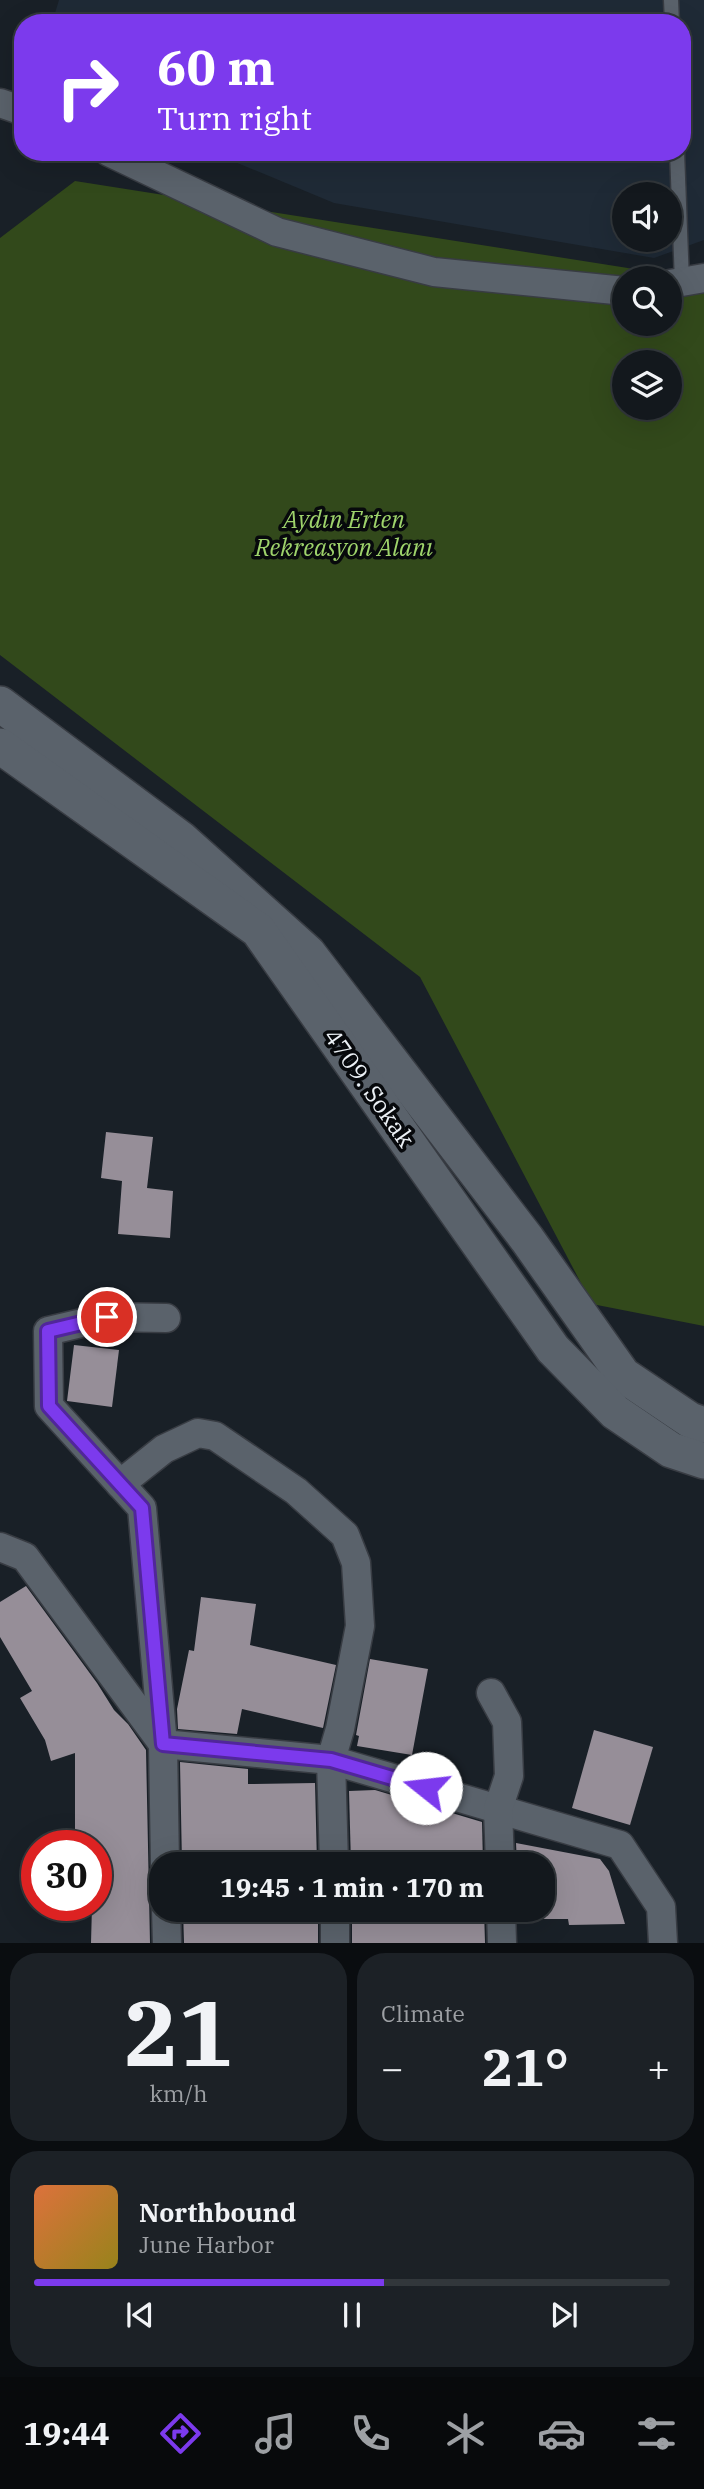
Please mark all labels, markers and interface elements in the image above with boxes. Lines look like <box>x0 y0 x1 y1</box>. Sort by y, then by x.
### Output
text: 60 m <box>157 35 275 98</box>
icon: right <box>42 42 133 133</box>
text: Turn right <box>157 97 312 139</box>
map controls <box>612 182 682 420</box>
button: sound <box>612 182 682 252</box>
button: search <box>612 266 682 336</box>
button: layers <box>612 350 682 420</box>
park label: Aydın Erten Rekreasyon Alanı <box>254 503 433 563</box>
street label: 4709. Sokak <box>317 1022 423 1153</box>
pin <box>77 1287 137 1347</box>
icon: arrive <box>88 1298 126 1336</box>
position arrow <box>389 1751 463 1825</box>
speed limit sign: 30 <box>21 1830 112 1921</box>
text: 19:45 · 1 min · 170 m <box>220 1870 484 1904</box>
text: 21 <box>124 1973 233 2091</box>
text: Climate <box>381 1998 465 2028</box>
text: 21° <box>482 2033 569 2100</box>
text: − <box>381 2043 404 2092</box>
text: + <box>647 2043 670 2092</box>
text: km/h <box>149 2078 208 2108</box>
text: Northbound <box>139 2195 296 2229</box>
text: June Harbor <box>139 2229 274 2259</box>
icon: previous <box>121 2296 159 2334</box>
icon: pause <box>333 2296 371 2334</box>
icon: next <box>545 2296 583 2334</box>
icon: directions <box>156 2409 205 2458</box>
icon: music <box>251 2409 300 2458</box>
icon: phone <box>346 2409 395 2458</box>
icon: climate <box>441 2409 490 2458</box>
icon: car <box>537 2409 586 2458</box>
icon: filters <box>632 2409 681 2458</box>
text: 19:44 <box>23 2412 110 2454</box>

